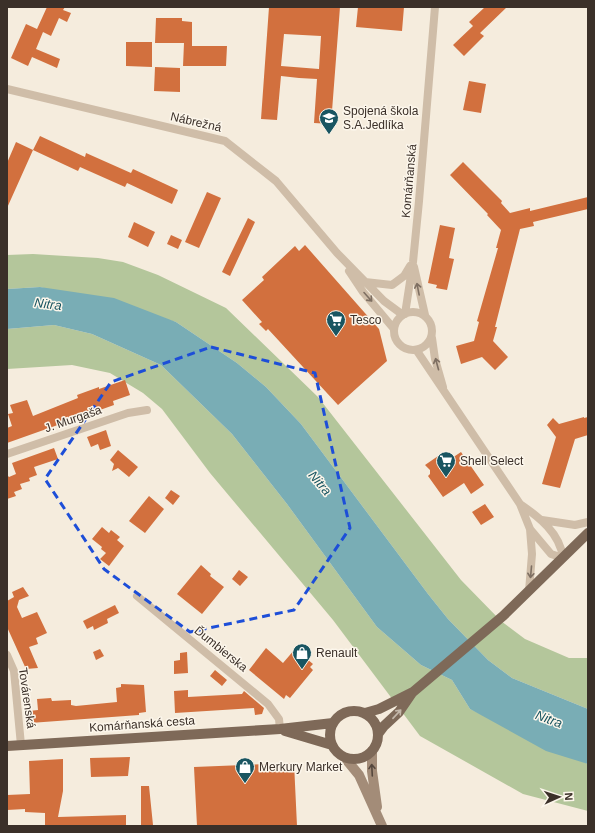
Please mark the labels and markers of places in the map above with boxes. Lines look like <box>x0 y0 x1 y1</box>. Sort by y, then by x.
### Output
place label: Spojená škola S.A.Jedlíka <box>343 104 419 132</box>
school or university icon: Spojená škola S.A.Jedlíka <box>318 107 340 135</box>
supermarket icon: Tesco <box>325 309 347 337</box>
place label: Tesco <box>350 313 382 327</box>
supermarket icon: Shell Select <box>435 450 457 478</box>
place label: Shell Select <box>460 454 524 468</box>
shop icon: Renault <box>291 642 313 670</box>
place label: Renault <box>316 646 358 660</box>
shop icon: Merkury Market <box>234 756 256 784</box>
place label: Merkury Market <box>259 760 343 774</box>

